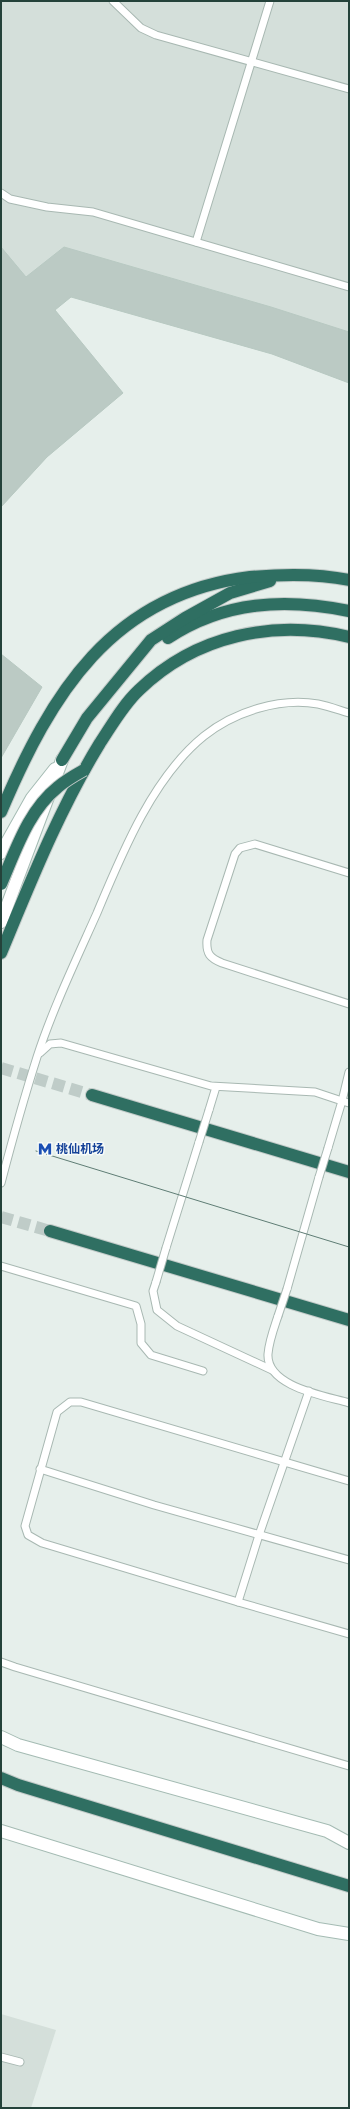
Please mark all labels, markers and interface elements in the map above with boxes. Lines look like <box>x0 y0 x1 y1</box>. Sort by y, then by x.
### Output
metro station icon: 桃仙机场 <box>37 1141 53 1157</box>
place label: 桃仙机场 <box>56 1141 104 1157</box>

